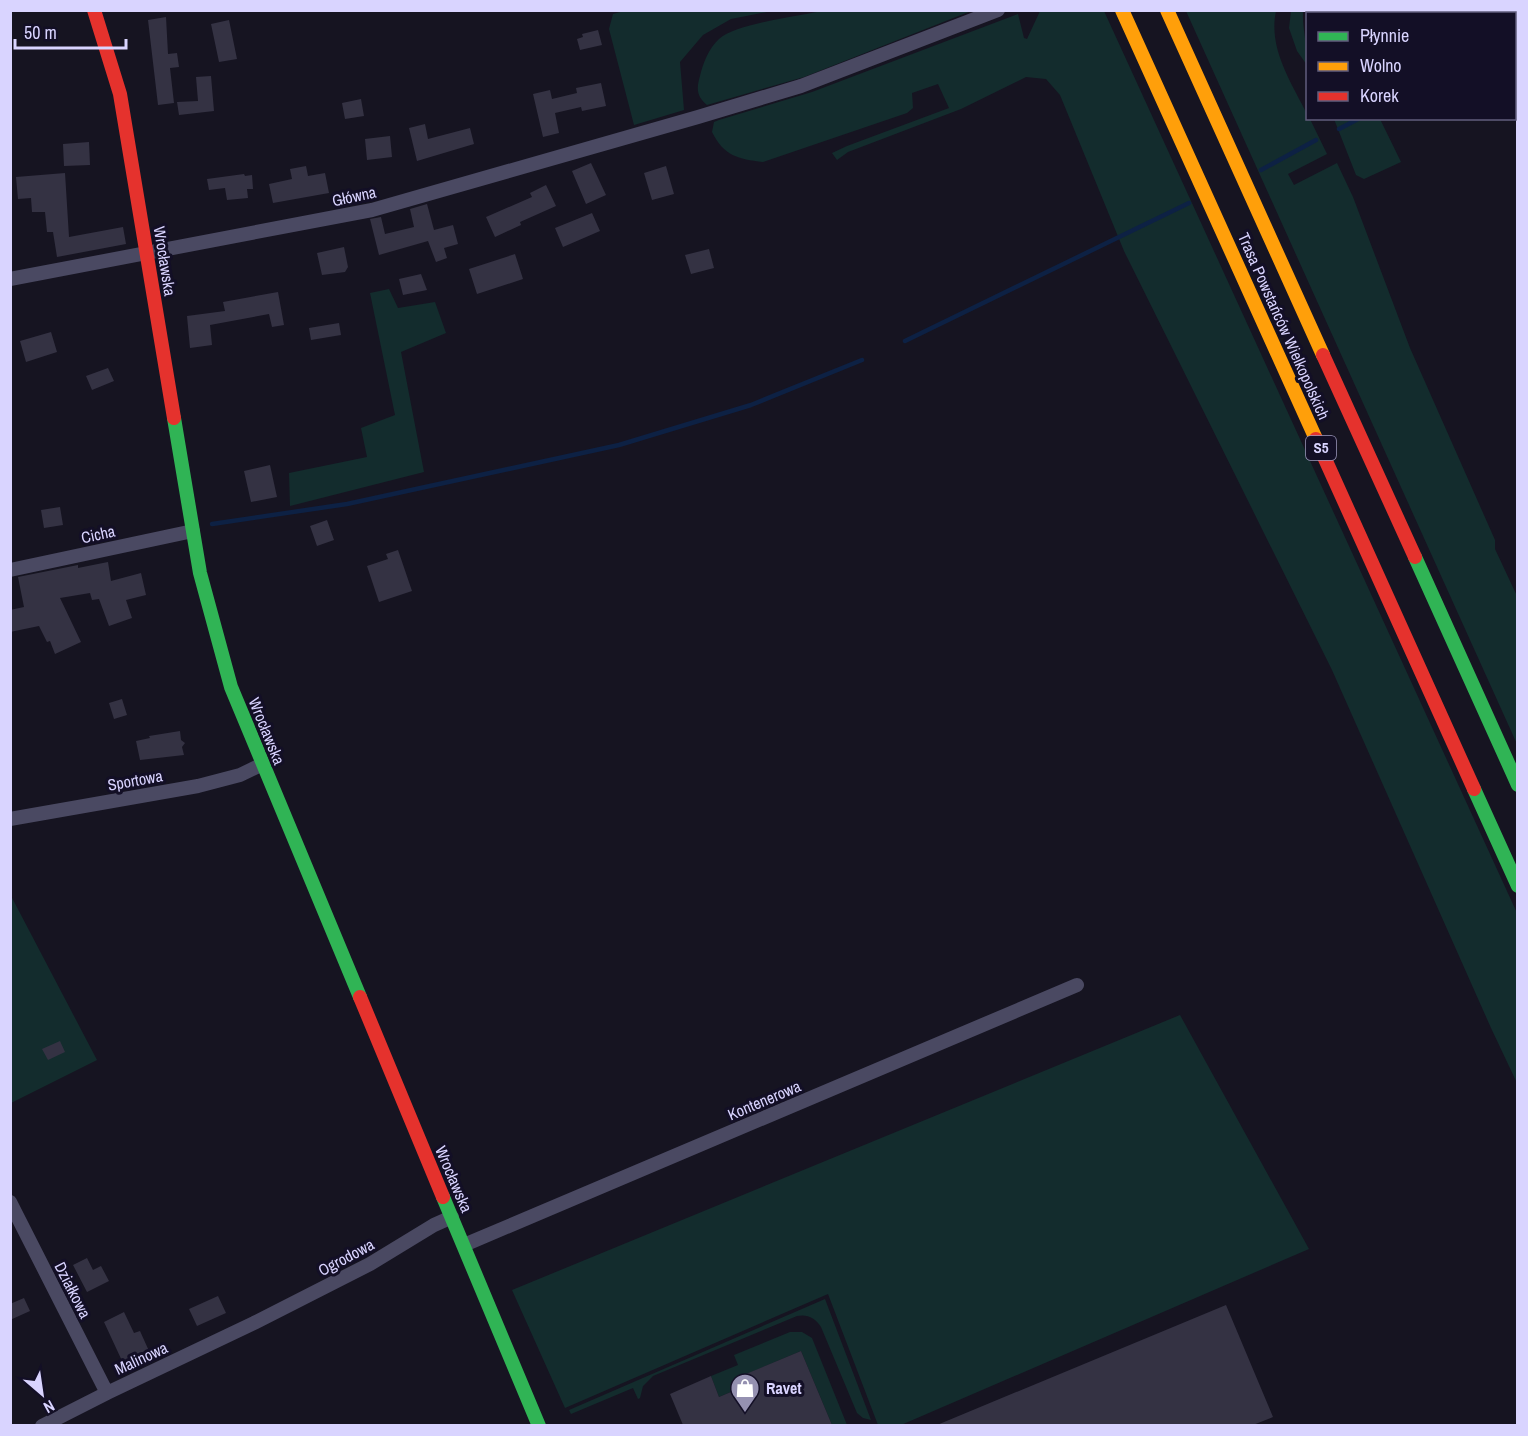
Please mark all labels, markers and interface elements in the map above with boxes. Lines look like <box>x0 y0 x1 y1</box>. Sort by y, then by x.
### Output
scale bar <box>15 12 126 50</box>
legend <box>1306 12 1516 120</box>
text: 50 m <box>24 20 57 45</box>
text: Płynnie <box>1360 23 1409 48</box>
text: Wolno <box>1360 53 1402 78</box>
text: Korek <box>1360 83 1399 108</box>
street label: Główna <box>330 180 379 211</box>
street label: Wrocławska <box>149 224 181 298</box>
street label: Trasa Powstańców Wielkopolskich <box>1233 229 1335 423</box>
road number: S5 <box>1306 436 1336 460</box>
street label: Cicha <box>79 520 118 548</box>
street label: Wrocławska <box>244 694 291 768</box>
street label: Sportowa <box>106 764 165 796</box>
street label: Kontenerowa <box>724 1074 805 1125</box>
street label: Wrocławska <box>430 1142 478 1216</box>
street label: Ogrodowa <box>314 1233 379 1281</box>
street label: Działkowa <box>49 1258 97 1323</box>
street label: Malinowa <box>111 1336 172 1380</box>
north arrow <box>12 1364 72 1424</box>
shop icon: Ravet <box>729 1372 761 1414</box>
place label: Ravet <box>766 1377 802 1399</box>
text: N <box>40 1395 59 1419</box>

